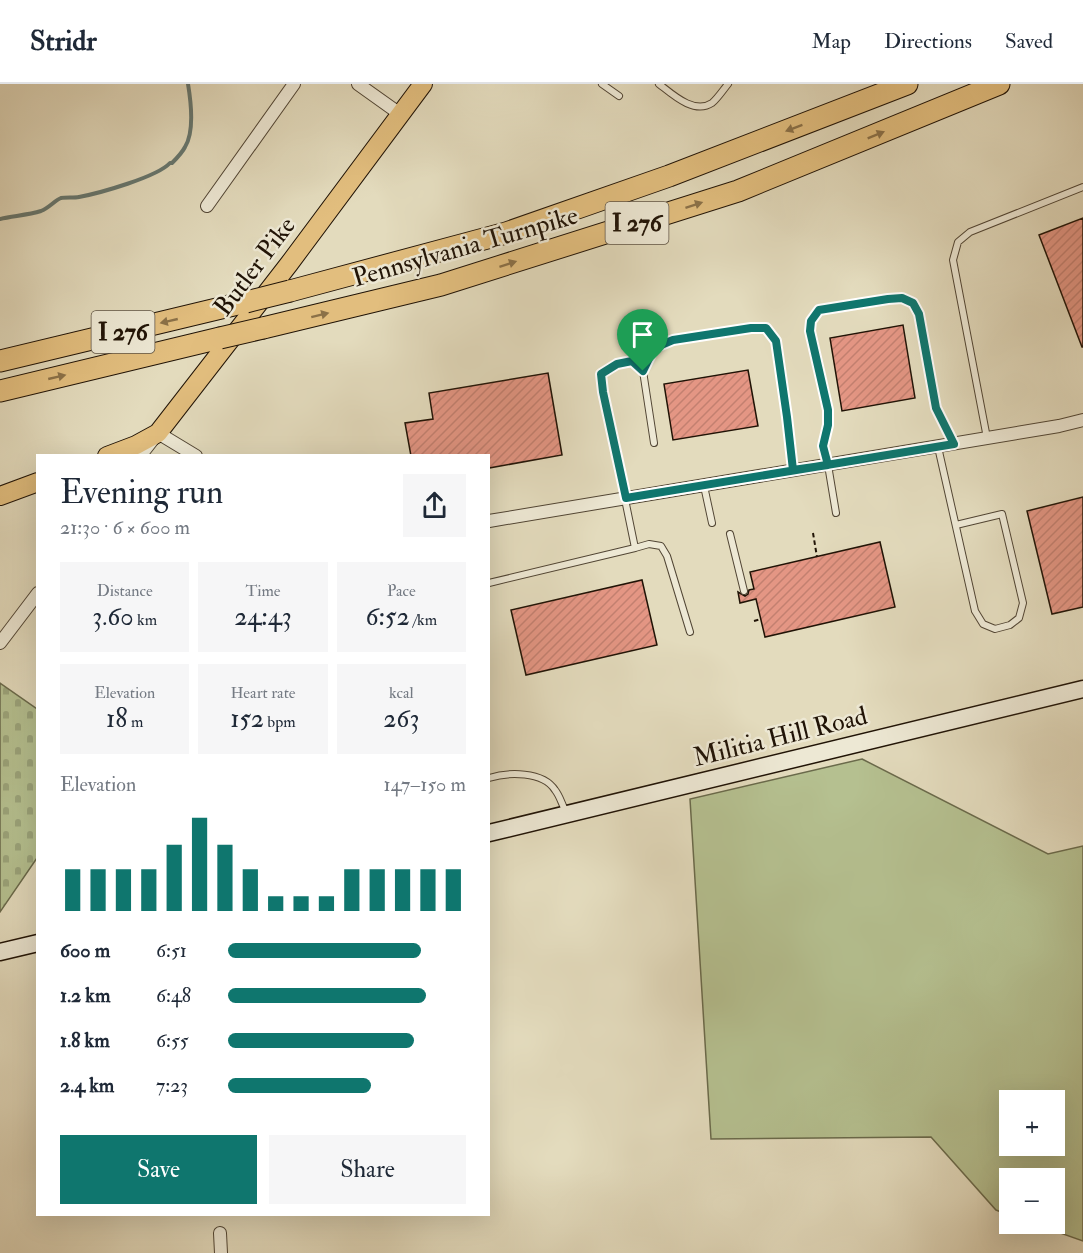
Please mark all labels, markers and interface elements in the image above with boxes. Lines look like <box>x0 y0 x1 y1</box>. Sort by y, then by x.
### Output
text: Stridr <box>30 24 97 59</box>
text: Map <box>811 28 851 55</box>
text: Directions <box>884 28 972 55</box>
text: Saved <box>1005 28 1053 55</box>
one-way arrow <box>785 123 803 133</box>
one-way arrow <box>867 129 885 139</box>
street label: Pennsylvania Turnpike <box>349 199 582 295</box>
one-way arrow <box>685 200 703 209</box>
road number: I 276 <box>606 202 668 244</box>
street label: Butler Pike <box>207 210 303 323</box>
one-way arrow <box>499 259 517 268</box>
one-way arrow <box>311 309 329 319</box>
pin <box>617 309 668 371</box>
road number: I 276 <box>92 311 154 353</box>
one-way arrow <box>160 316 178 326</box>
icon: arrive <box>626 318 659 351</box>
one-way arrow <box>48 372 67 381</box>
text: Evening run <box>60 472 223 513</box>
button: share <box>403 474 466 537</box>
text: 21:30 · 6 × 600 m <box>60 515 190 540</box>
text: Distance <box>97 581 153 601</box>
text: Time <box>246 581 280 601</box>
text: Pace <box>387 581 416 601</box>
text: 3.60 <box>92 601 134 633</box>
text: 24:43 <box>234 601 292 633</box>
text: 6:52 <box>366 601 410 633</box>
text: km <box>134 610 157 630</box>
text: /km <box>410 610 437 630</box>
text: Elevation <box>94 683 155 703</box>
text: Heart rate <box>230 683 296 703</box>
text: kcal <box>389 683 414 703</box>
street label: Militia Hill Road <box>690 700 871 774</box>
text: 18 <box>106 703 128 735</box>
text: 152 <box>230 703 264 735</box>
text: 263 <box>383 703 419 735</box>
text: m <box>128 712 143 732</box>
text: bpm <box>264 712 296 732</box>
text: Elevation <box>60 772 136 797</box>
text: 147–150 m <box>384 772 466 797</box>
text: 600 m <box>60 938 110 963</box>
text: 6:51 <box>156 938 187 963</box>
text: 1.2 km <box>60 983 110 1008</box>
text: 6:48 <box>156 983 191 1008</box>
text: 1.8 km <box>60 1028 110 1053</box>
text: 6:55 <box>156 1028 189 1053</box>
text: 2.4 km <box>60 1073 114 1098</box>
text: 7:23 <box>156 1073 188 1098</box>
map controls <box>999 1090 1065 1234</box>
button: + <box>999 1090 1065 1156</box>
button: Save <box>60 1135 257 1204</box>
button: Share <box>269 1135 466 1204</box>
button: − <box>999 1168 1065 1234</box>

